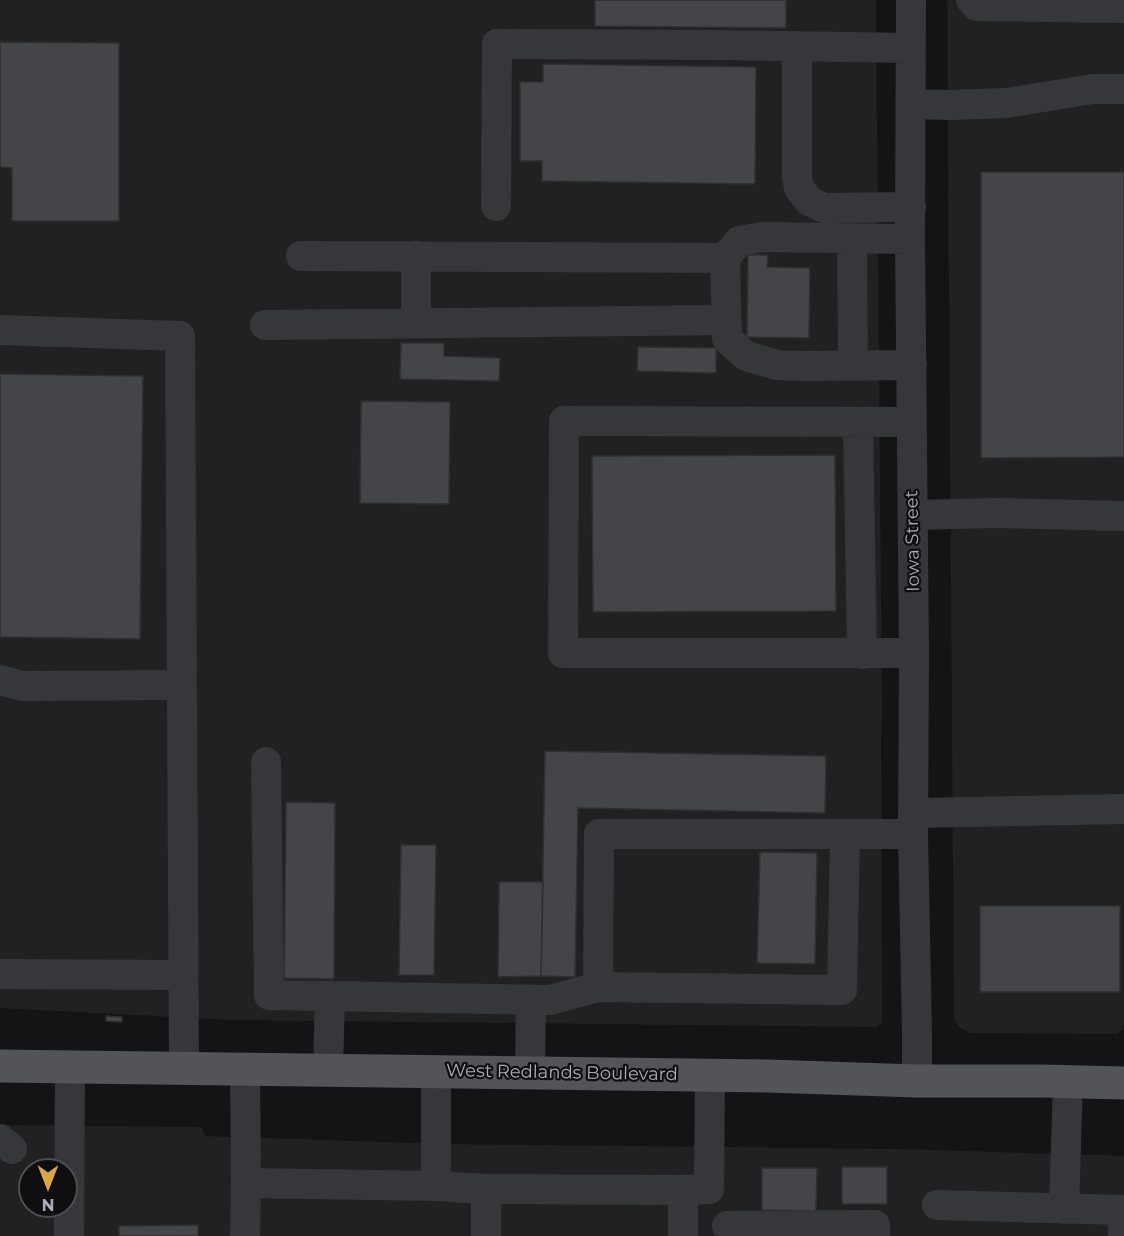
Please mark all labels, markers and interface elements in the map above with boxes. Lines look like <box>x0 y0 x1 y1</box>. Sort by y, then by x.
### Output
street label: Iowa Street <box>901 490 925 592</box>
street label: West Redlands Boulevard <box>446 1060 678 1086</box>
north arrow <box>18 1158 78 1218</box>
text: N <box>42 1195 54 1214</box>

